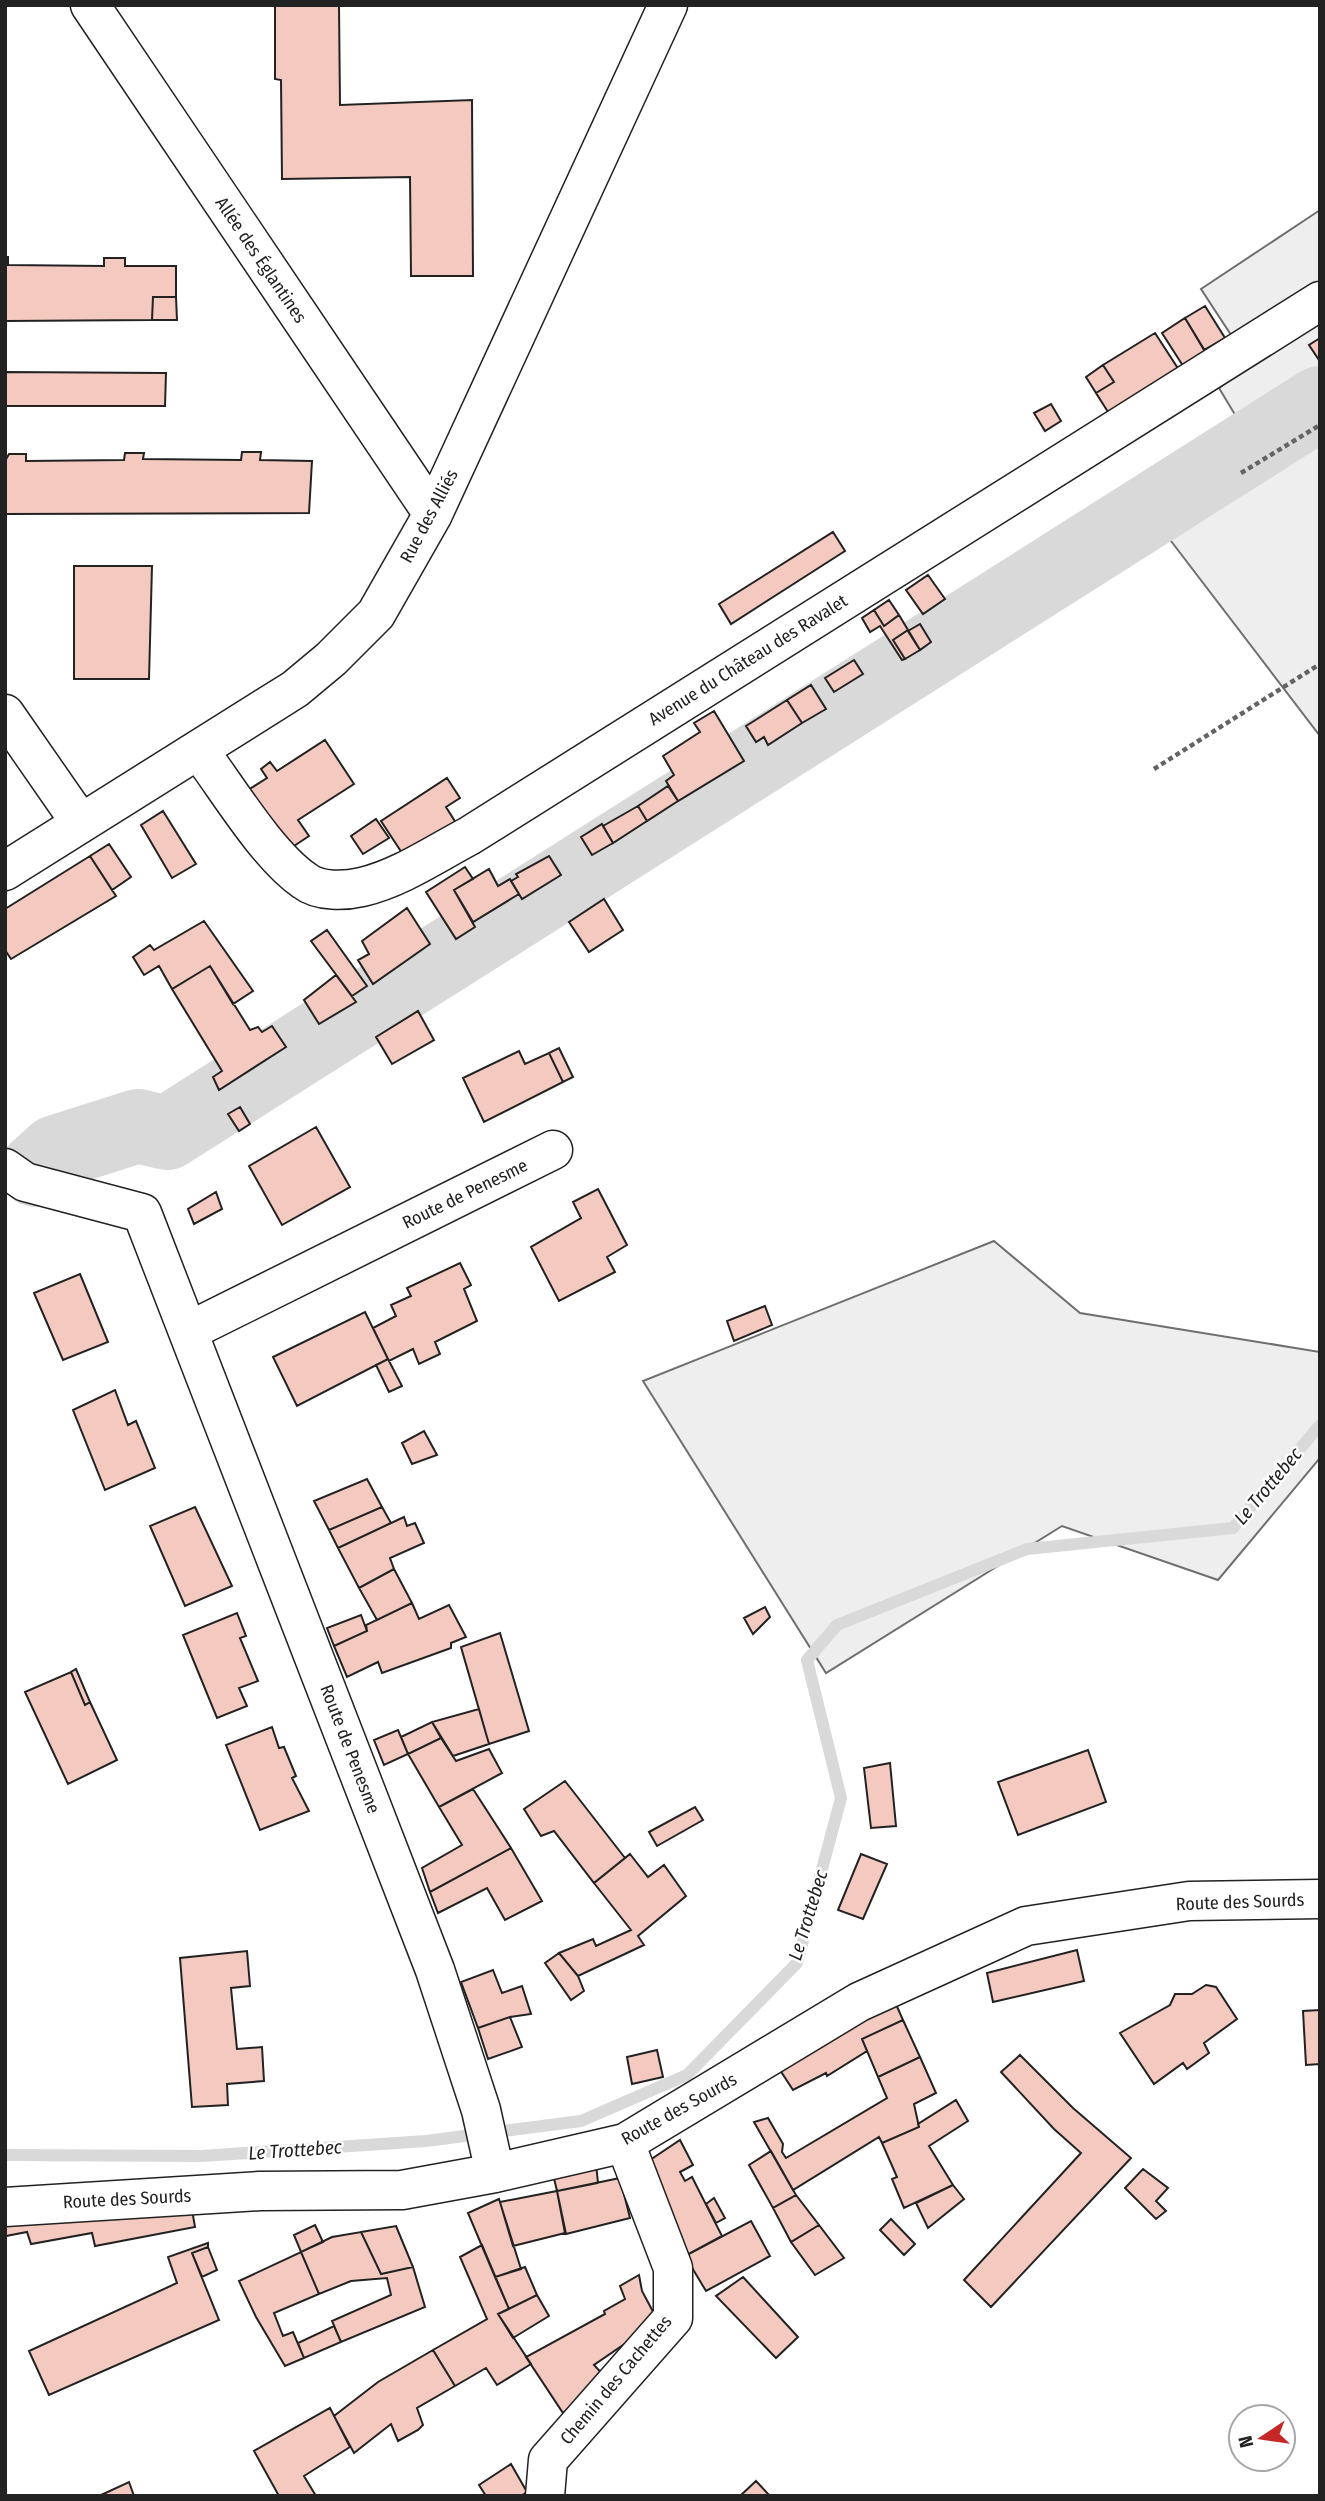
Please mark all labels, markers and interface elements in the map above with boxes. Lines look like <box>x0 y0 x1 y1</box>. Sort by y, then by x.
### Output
street label: Allée des Églantines <box>211 192 312 327</box>
street label: Rue des Alliés <box>395 465 463 567</box>
street label: Avenue du Château des Ravalet <box>645 590 852 730</box>
street label: Route de Penesme <box>399 1154 531 1234</box>
water label: Le Trottebec <box>1229 1442 1307 1529</box>
street label: Route de Penesme <box>315 1681 385 1817</box>
water label: Le Trottebec <box>783 1866 833 1963</box>
street label: Route des Sourds <box>1175 1889 1305 1915</box>
street label: Route des Sourds <box>617 2068 741 2150</box>
water label: Le Trottebec <box>247 2135 343 2165</box>
street label: Route des Sourds <box>62 2185 192 2213</box>
street label: Chemin des Cachettes <box>556 2311 677 2449</box>
north arrow <box>1227 2403 1297 2473</box>
text: N <box>1233 2434 1258 2450</box>

